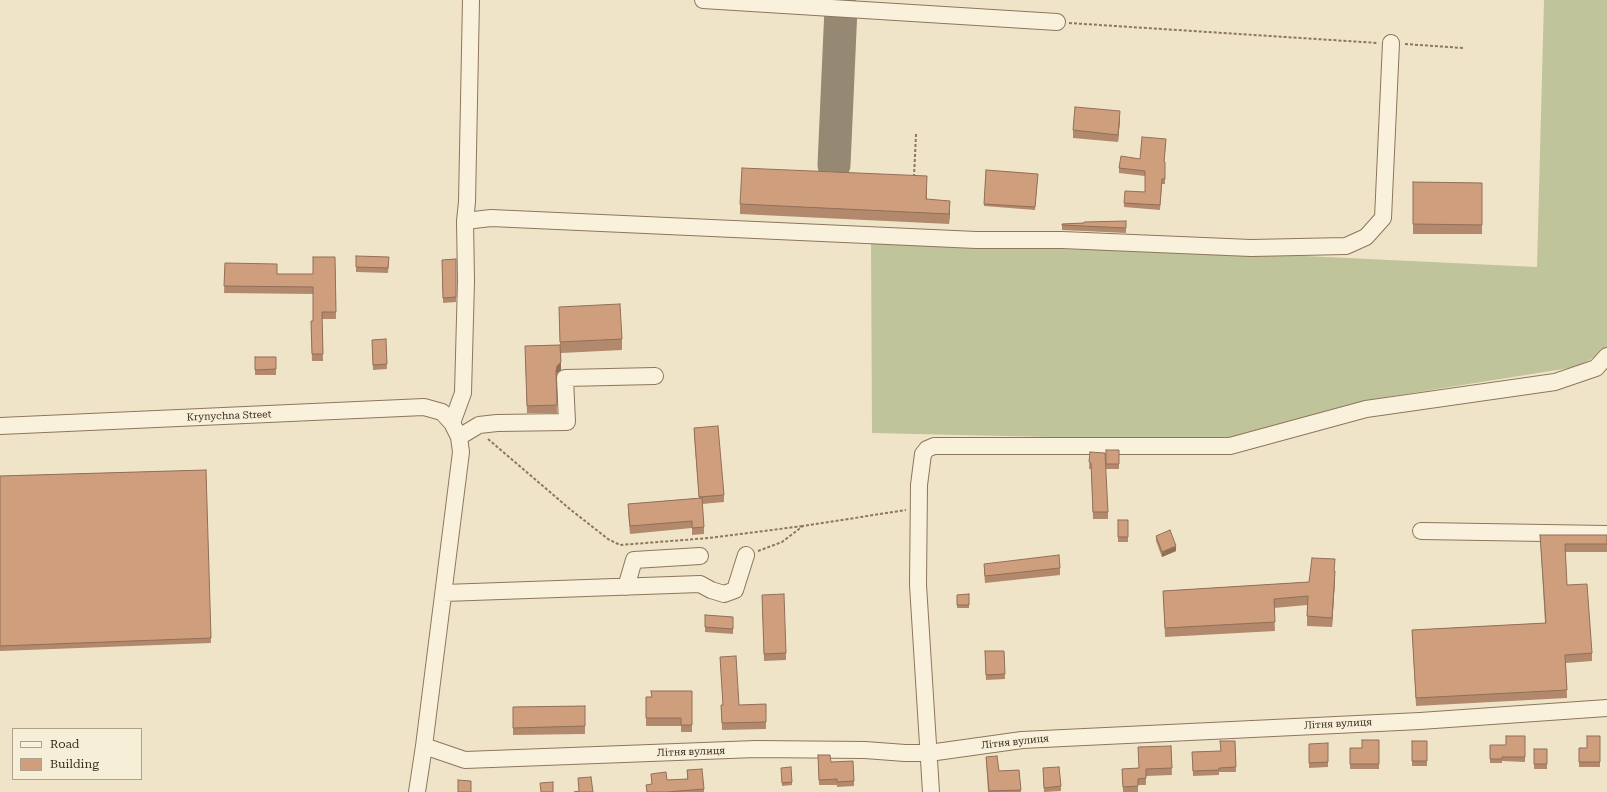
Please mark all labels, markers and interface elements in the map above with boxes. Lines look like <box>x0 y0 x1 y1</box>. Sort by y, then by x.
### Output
street label: Krynychna Street <box>186 409 272 423</box>
street label: Літня вулиця <box>1304 716 1372 732</box>
legend <box>12 728 142 780</box>
street label: Літня вулиця <box>981 732 1049 752</box>
text: Road <box>50 737 79 751</box>
street label: Літня вулиця <box>657 745 725 759</box>
text: Building <box>50 757 99 771</box>

